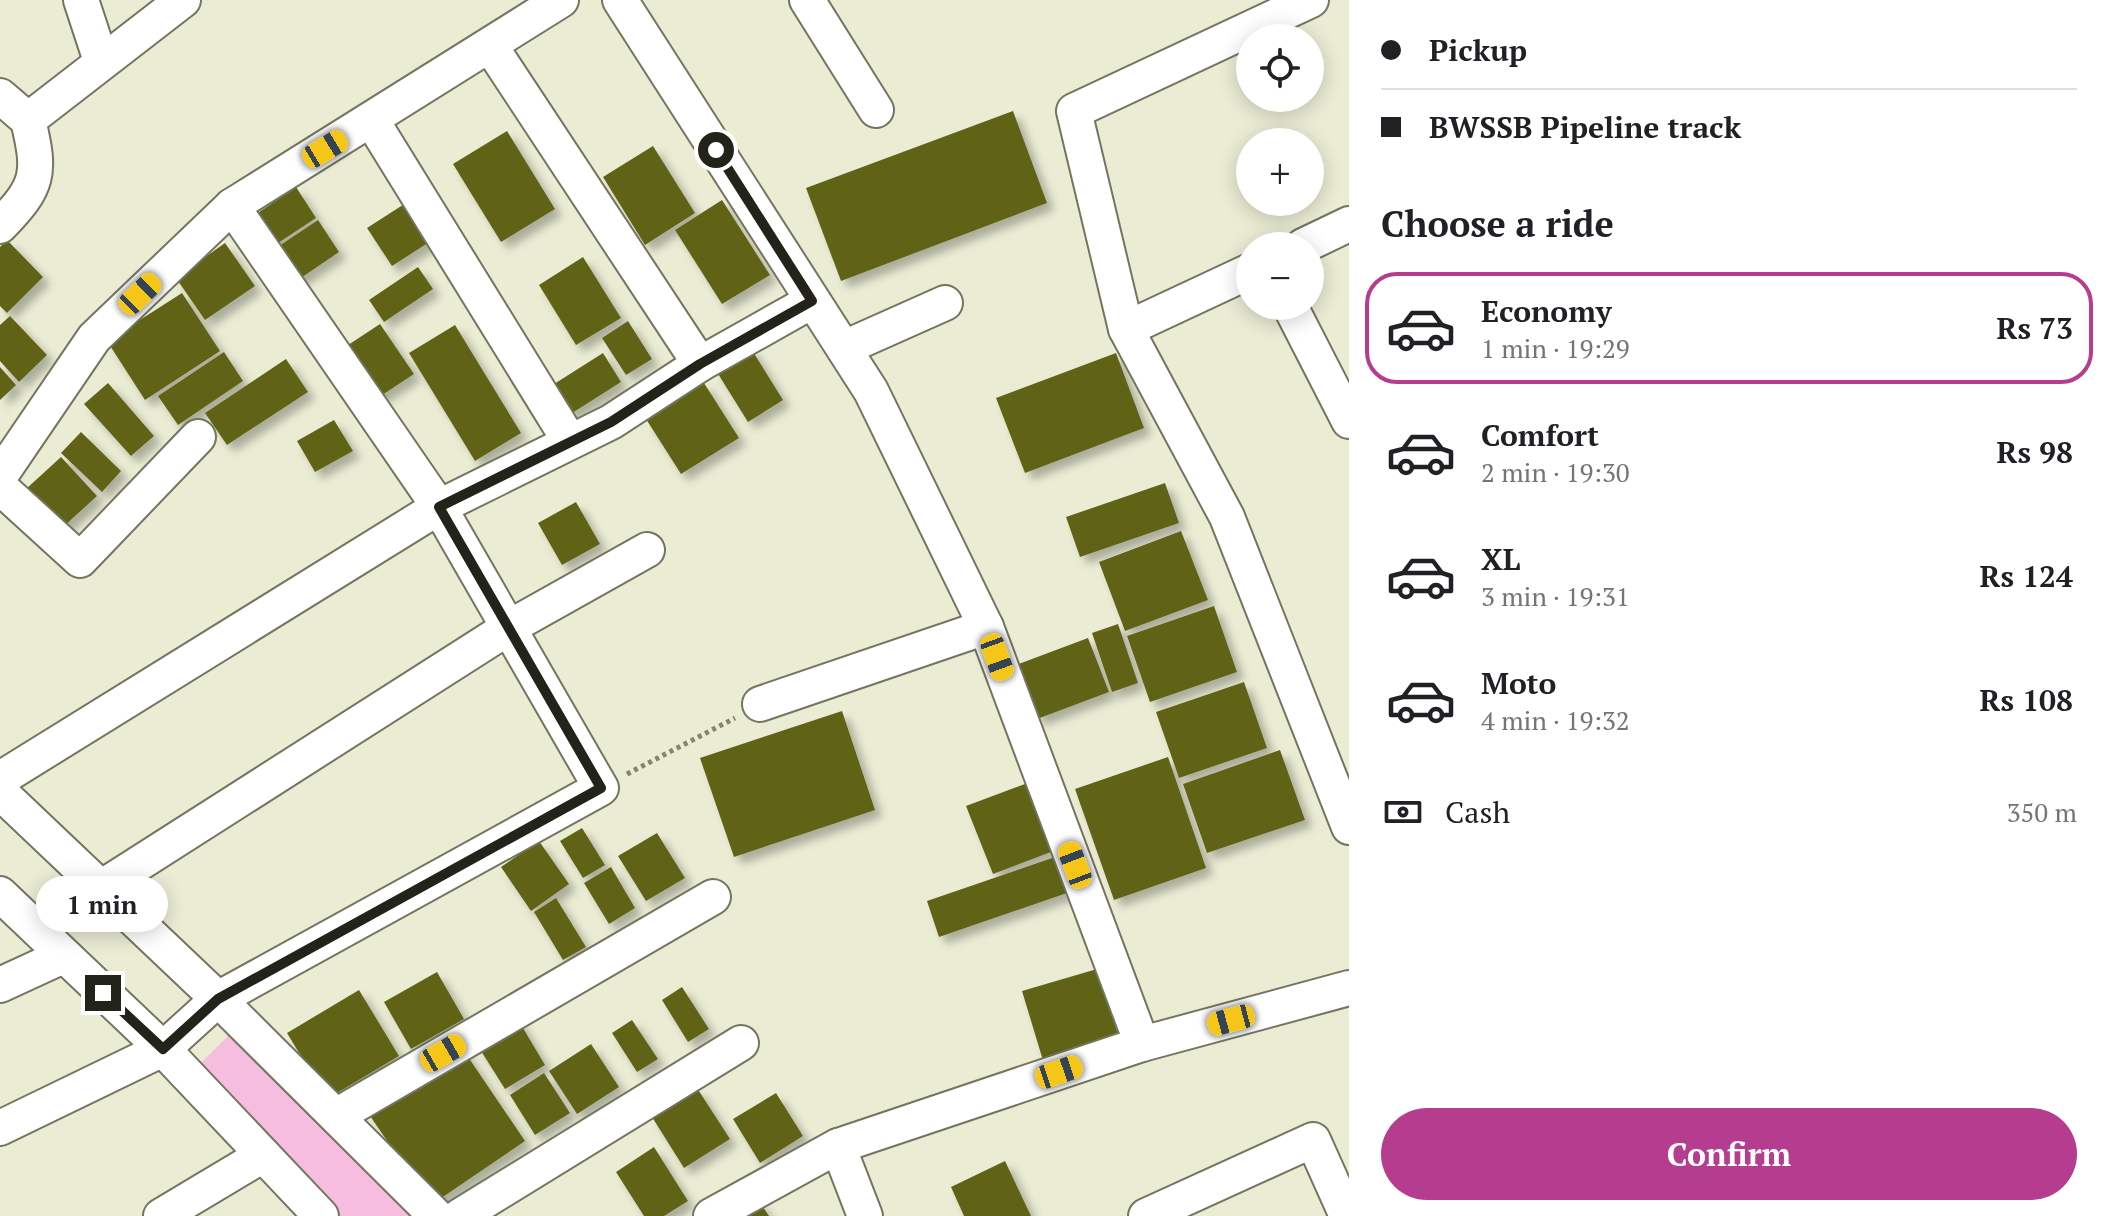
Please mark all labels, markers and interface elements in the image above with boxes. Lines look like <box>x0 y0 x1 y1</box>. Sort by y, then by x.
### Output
map controls <box>1236 24 1324 320</box>
button: locate <box>1236 24 1324 112</box>
text: Pickup <box>1429 30 1527 70</box>
text: BWSSB Pipeline track <box>1429 107 1741 147</box>
car <box>298 126 352 172</box>
button: + <box>1236 128 1324 216</box>
route start <box>698 132 734 168</box>
text: Choose a ride <box>1381 200 1614 247</box>
button: − <box>1236 232 1324 320</box>
car <box>114 269 166 319</box>
text: Economy <box>1481 291 1612 331</box>
icon: car <box>1385 292 1457 364</box>
text: Rs 73 <box>1997 308 2073 348</box>
text: 1 min · 19:29 <box>1481 331 1630 365</box>
text: Comfort <box>1481 415 1599 455</box>
icon: car <box>1385 416 1457 488</box>
text: Rs 98 <box>1997 432 2073 472</box>
text: 2 min · 19:30 <box>1481 455 1630 489</box>
text: XL <box>1481 539 1520 579</box>
icon: car <box>1385 540 1457 612</box>
text: Rs 124 <box>1980 556 2073 596</box>
text: 3 min · 19:31 <box>1481 579 1630 613</box>
car <box>978 630 1016 684</box>
text: Moto <box>1481 663 1556 703</box>
icon: car <box>1385 664 1457 736</box>
text: Rs 108 <box>1980 680 2073 720</box>
text: 4 min · 19:32 <box>1481 703 1630 737</box>
icon: cash <box>1381 790 1425 834</box>
text: Cash <box>1445 792 1510 832</box>
text: 350 m <box>2007 795 2077 829</box>
car <box>1055 838 1095 892</box>
callout: 1 min <box>37 877 169 933</box>
text: 1 min <box>66 887 138 921</box>
route end <box>85 975 121 1011</box>
car <box>1205 1002 1257 1038</box>
car <box>416 1031 470 1075</box>
car <box>1032 1053 1086 1091</box>
button: Confirm <box>1381 1108 2077 1200</box>

